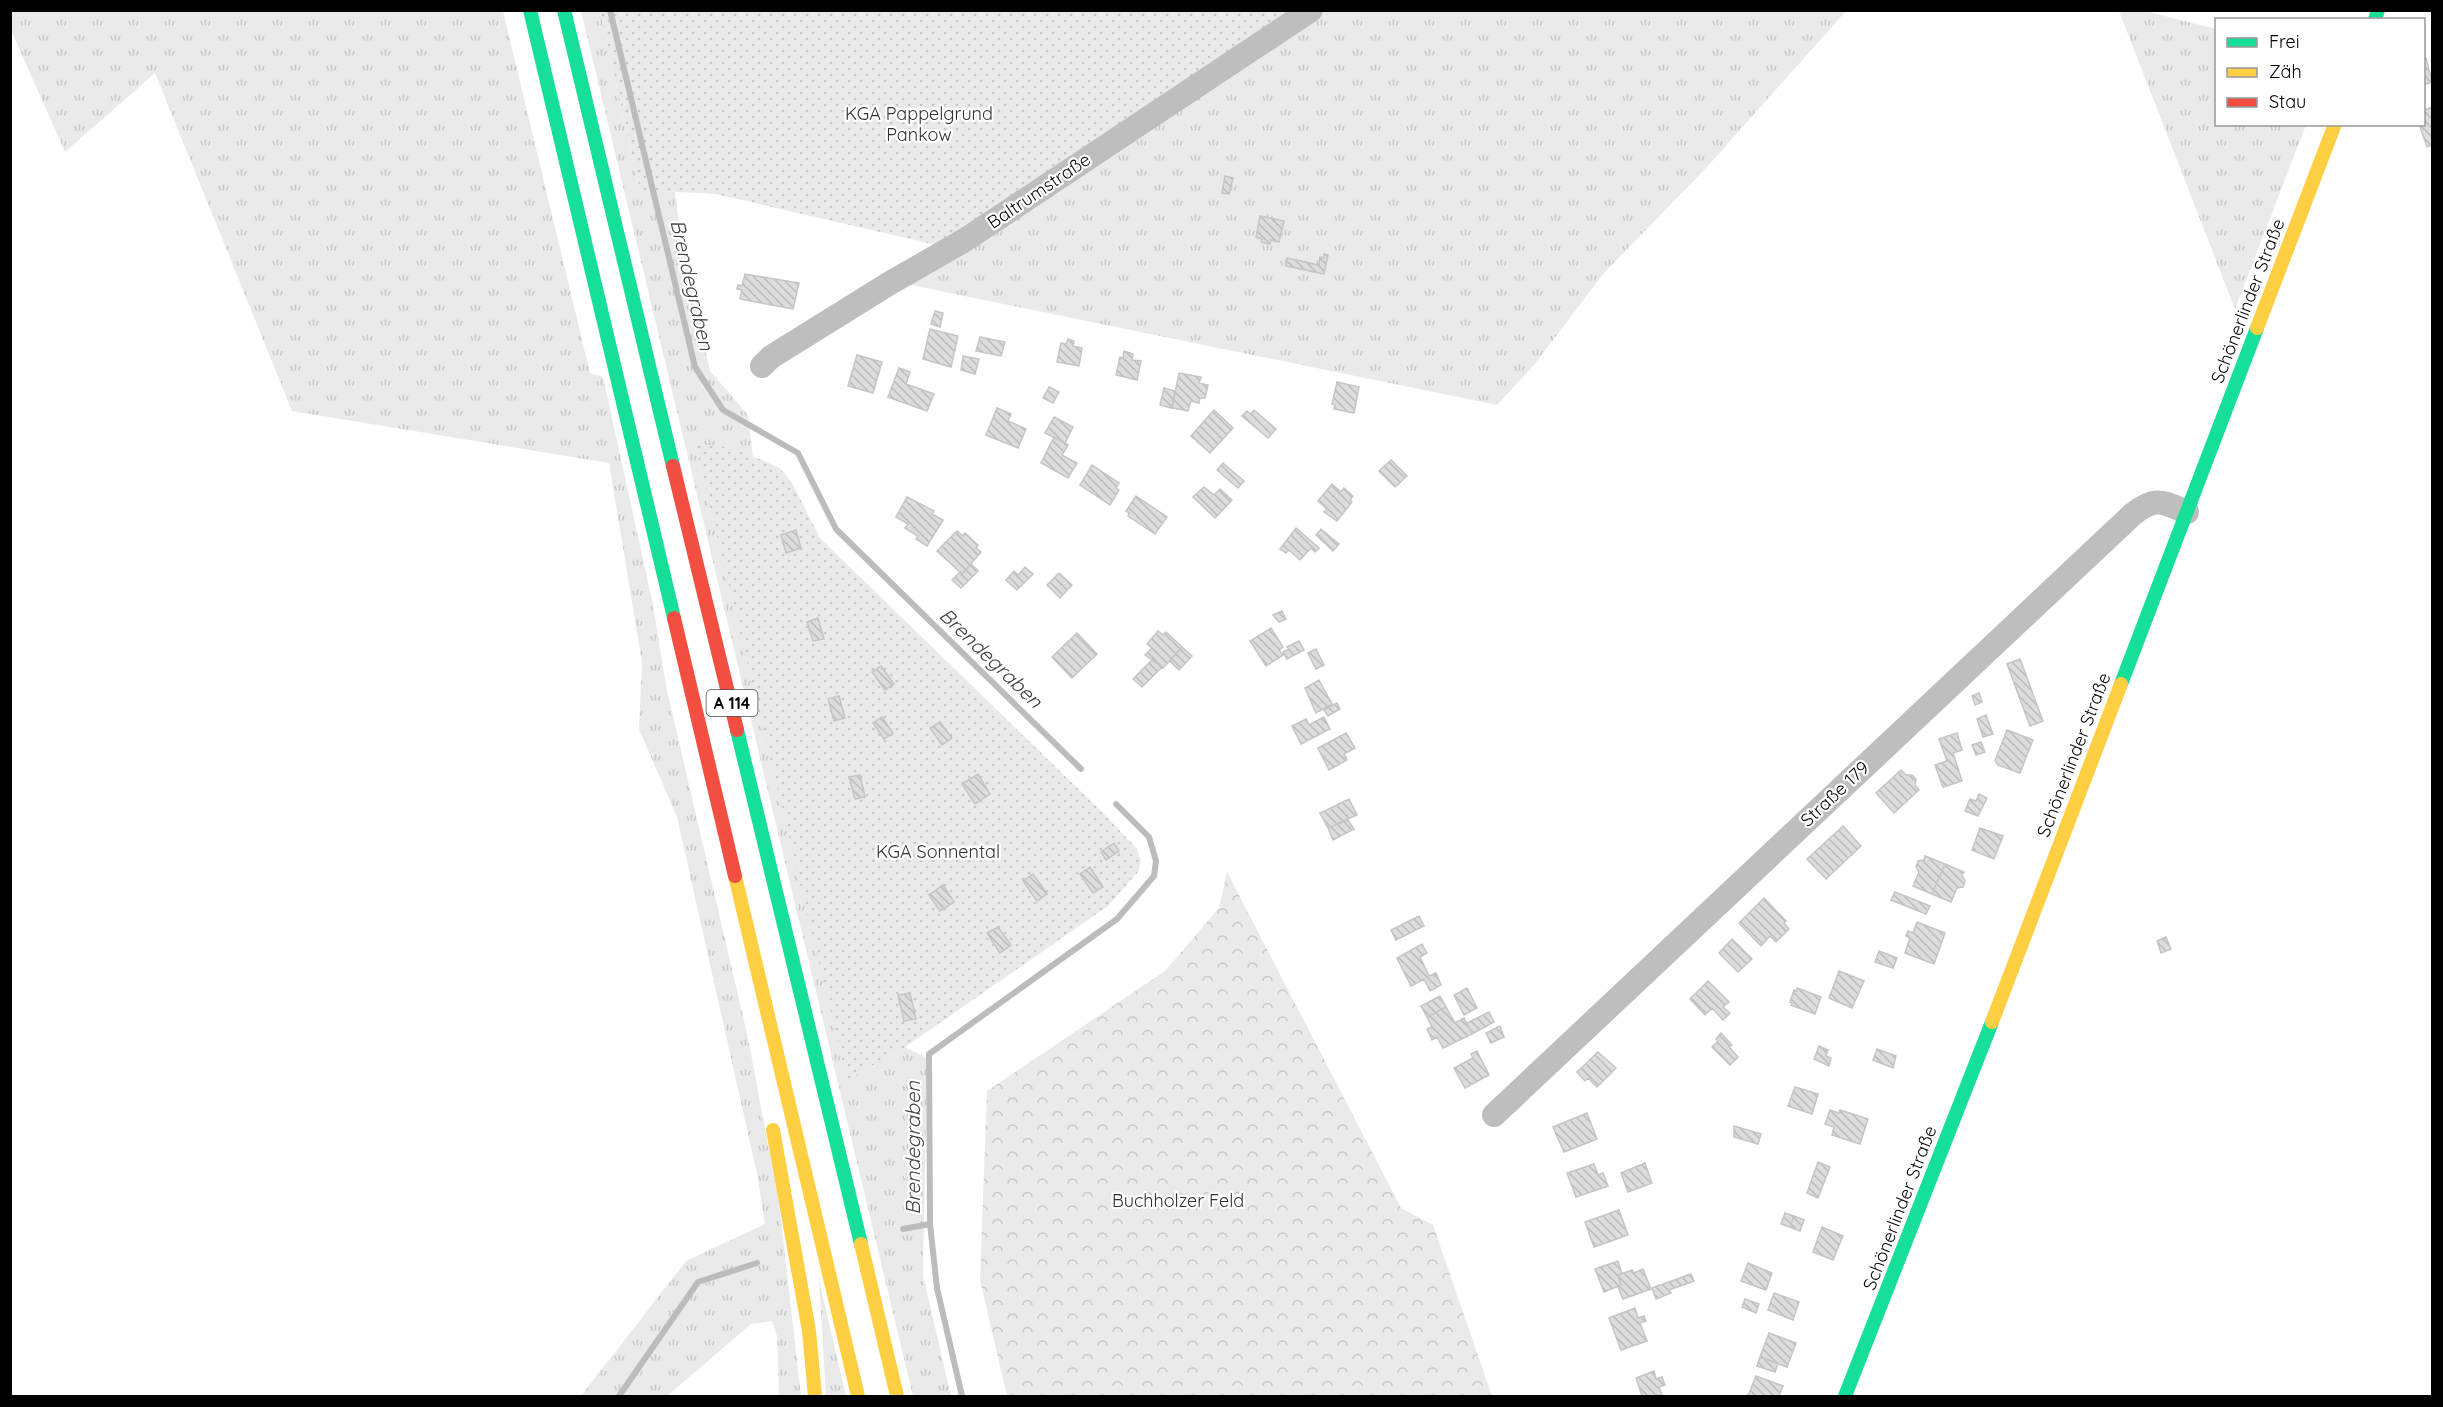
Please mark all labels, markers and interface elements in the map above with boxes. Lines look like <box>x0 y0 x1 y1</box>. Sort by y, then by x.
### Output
legend <box>2215 18 2425 126</box>
text: Frei <box>2269 30 2300 53</box>
text: Zäh <box>2269 60 2302 83</box>
text: Stau <box>2269 90 2306 113</box>
park label: KGA Pappelgrund Pankow <box>845 102 993 146</box>
street label: Baltrumstraße <box>983 148 1095 234</box>
street label: Schönerlinder Straße <box>2206 215 2289 386</box>
water label: Brendegraben <box>665 217 720 353</box>
water label: Brendegraben <box>935 602 1048 713</box>
street label: Schönerlinder Straße <box>2032 669 2115 840</box>
road number: A 114 <box>706 690 758 716</box>
street label: Straße 179 <box>1795 756 1874 831</box>
park label: KGA Sonnental <box>876 840 1000 863</box>
water label: Brendegraben <box>900 1081 925 1215</box>
street label: Schönerlinder Straße <box>1858 1122 1941 1293</box>
park label: Buchholzer Feld <box>1112 1189 1244 1212</box>

